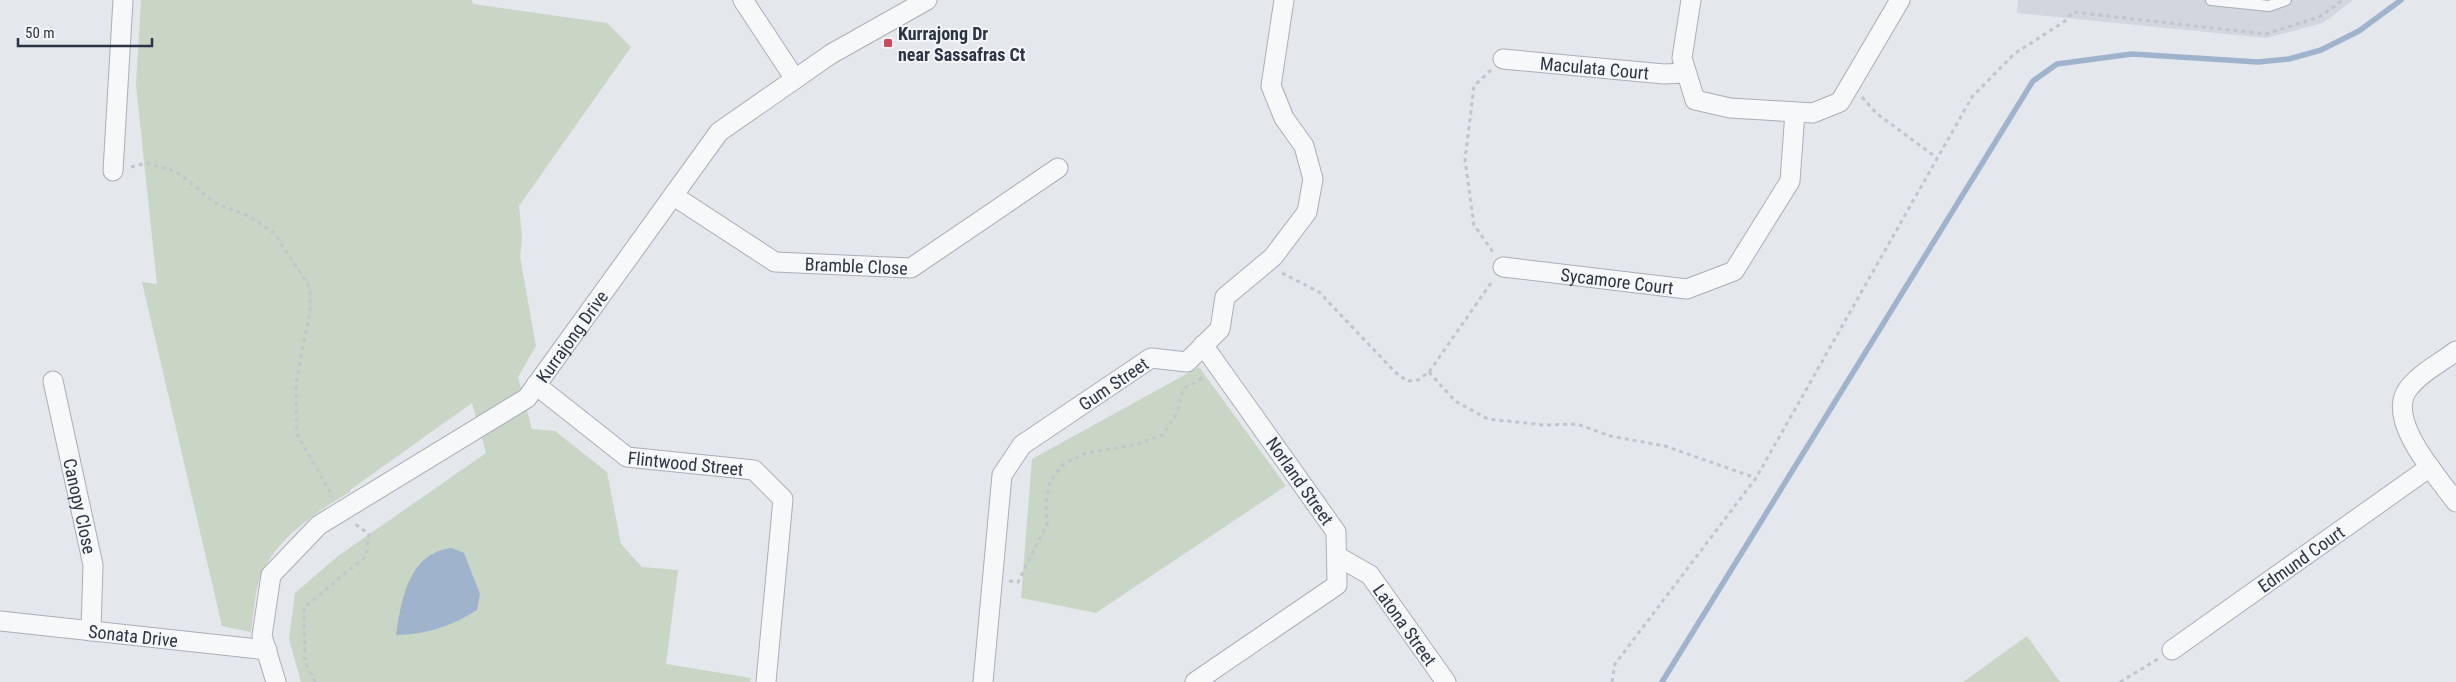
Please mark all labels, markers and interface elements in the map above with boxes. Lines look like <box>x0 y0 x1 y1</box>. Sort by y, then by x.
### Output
scale bar <box>18 15 151 47</box>
place label: Kurrajong Dr near Sassafras Ct <box>898 23 1026 65</box>
text: 50 m <box>25 24 55 42</box>
marker: Kurrajong Dr near Sassafras Ct <box>882 37 894 49</box>
street label: Maculata Court <box>1539 52 1650 83</box>
street label: Bramble Close <box>804 253 908 278</box>
street label: Sycamore Court <box>1560 263 1675 298</box>
street label: Kurrajong Drive <box>531 286 612 386</box>
street label: Gum Street <box>1075 353 1152 414</box>
street label: Norland Street <box>1262 433 1338 529</box>
street label: Flintwood Street <box>627 447 744 479</box>
street label: Canopy Close <box>60 456 101 556</box>
street label: Edmund Court <box>2254 521 2348 596</box>
street label: Latona Street <box>1369 580 1441 670</box>
street label: Sonata Drive <box>87 620 179 651</box>

